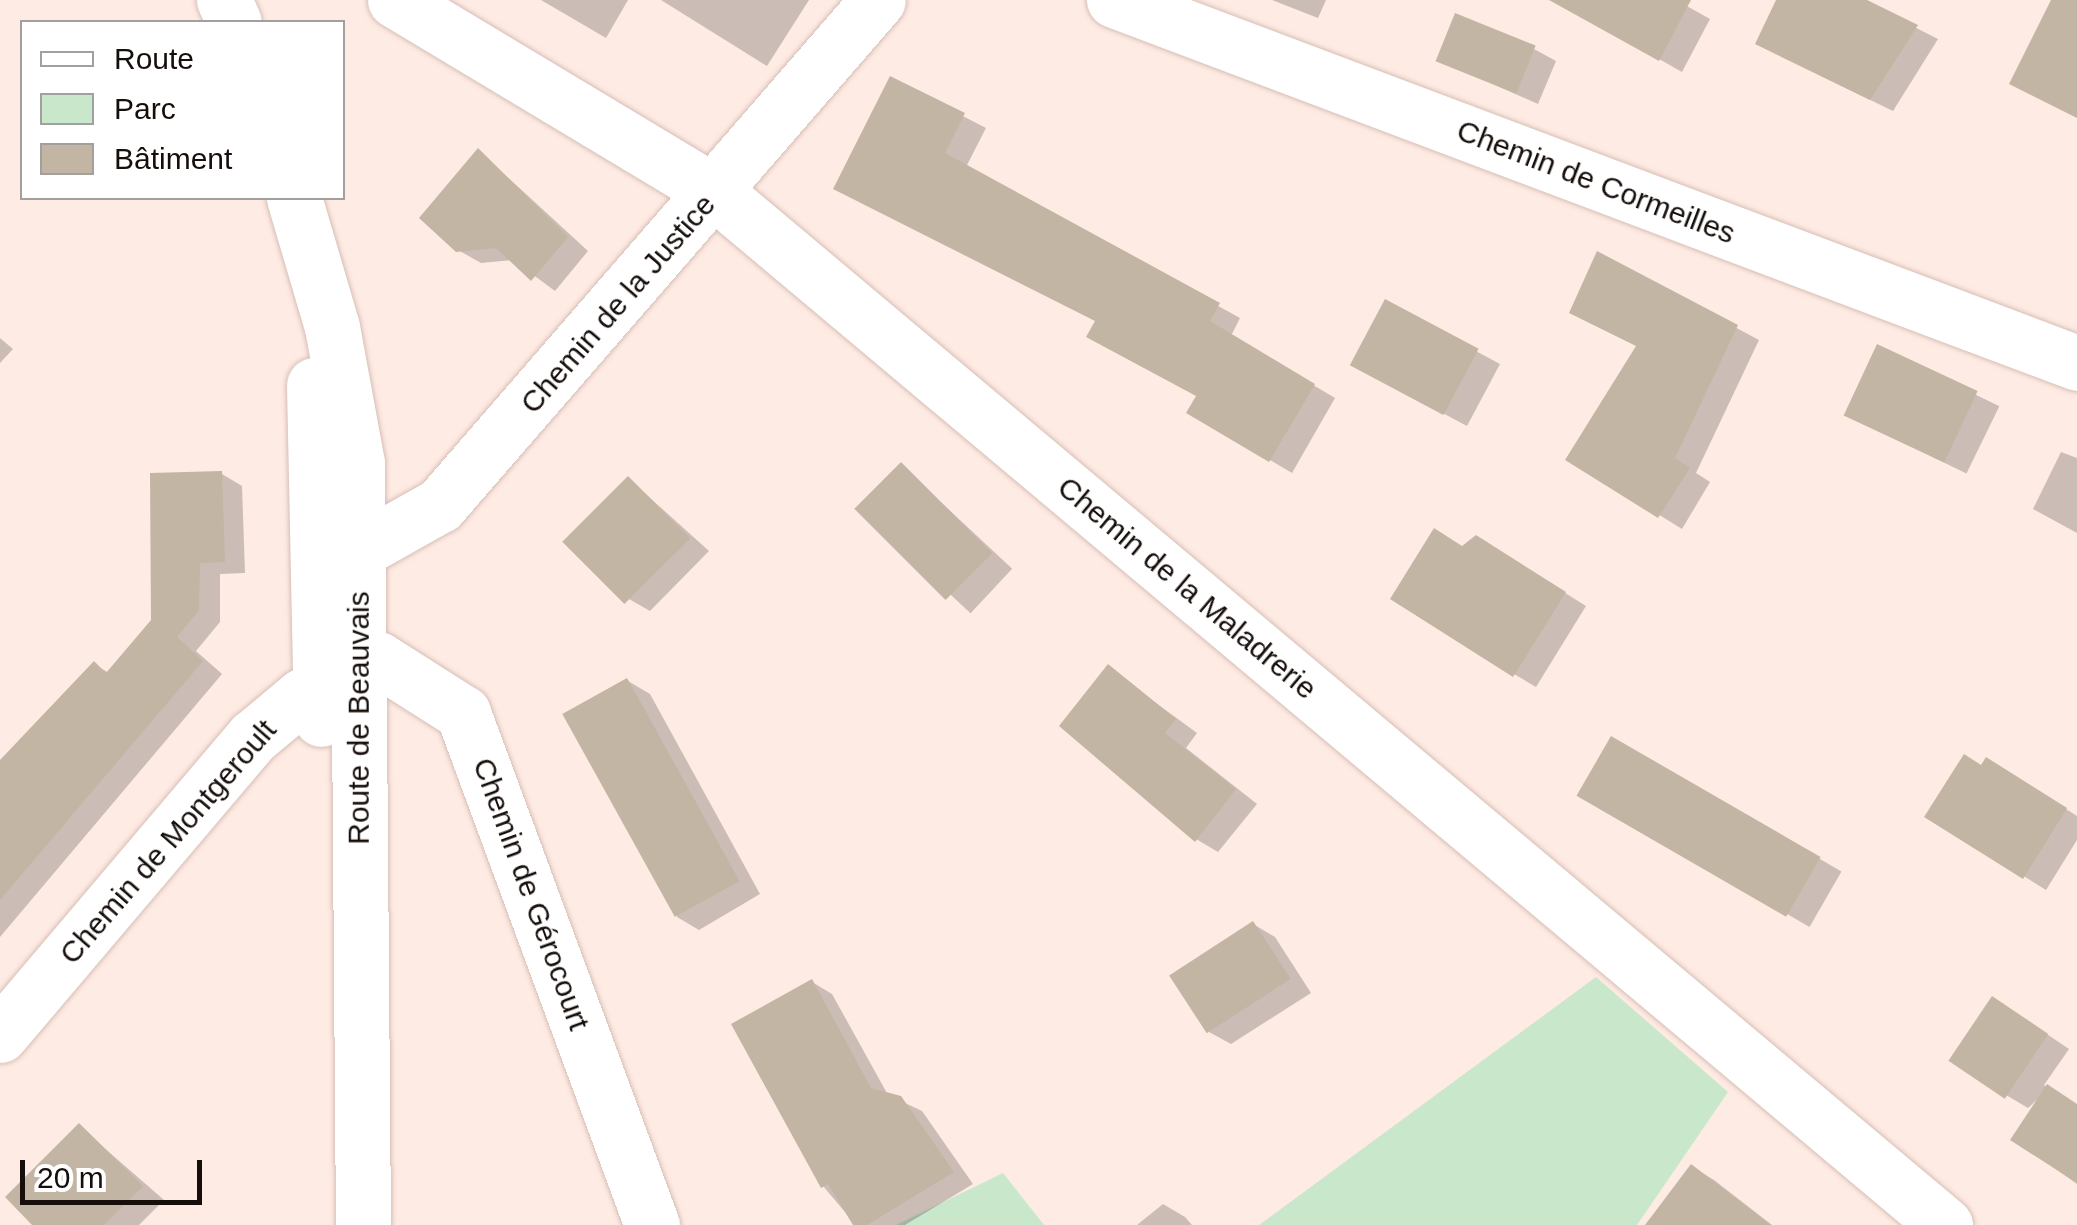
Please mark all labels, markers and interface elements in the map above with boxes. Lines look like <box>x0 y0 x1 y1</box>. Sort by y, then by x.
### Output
legend <box>20 20 345 200</box>
text: Route <box>114 42 194 75</box>
text: Parc <box>114 92 176 125</box>
street label: Chemin de Cormeilles <box>1452 112 1740 252</box>
text: Bâtiment <box>114 142 232 175</box>
street label: Chemin de la Justice <box>513 187 723 421</box>
street label: Chemin de la Maladrerie <box>1050 469 1324 707</box>
street label: Route de Beauvais <box>341 591 377 845</box>
street label: Chemin de Montgeroult <box>52 713 284 971</box>
street label: Chemin de Gérocourt <box>465 753 597 1035</box>
scale bar <box>25 1140 208 1202</box>
text: 20 m <box>37 1161 104 1194</box>

